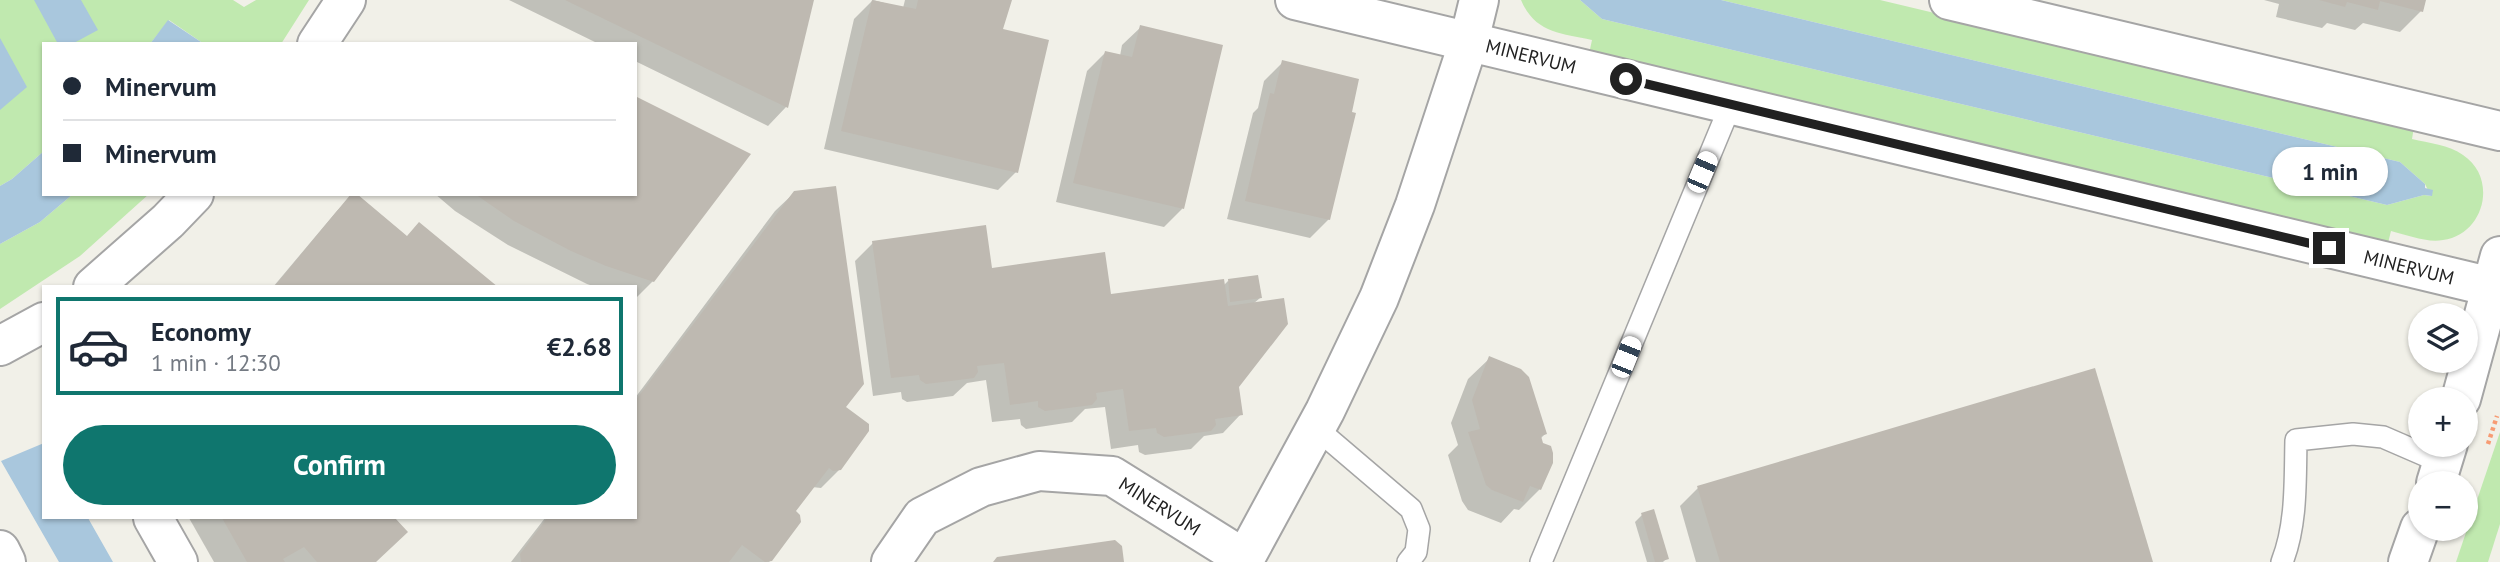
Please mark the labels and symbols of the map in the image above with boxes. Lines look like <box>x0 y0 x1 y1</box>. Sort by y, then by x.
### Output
street label: MINERVUM <box>1483 33 1579 79</box>
route start <box>1610 63 1642 95</box>
callout: 1 min <box>2271 146 2387 196</box>
car <box>1685 149 1720 195</box>
route end <box>2313 232 2345 264</box>
street label: MINERVUM <box>2361 244 2457 290</box>
car <box>1609 334 1644 380</box>
street label: MINERVUM <box>1115 471 1205 541</box>

